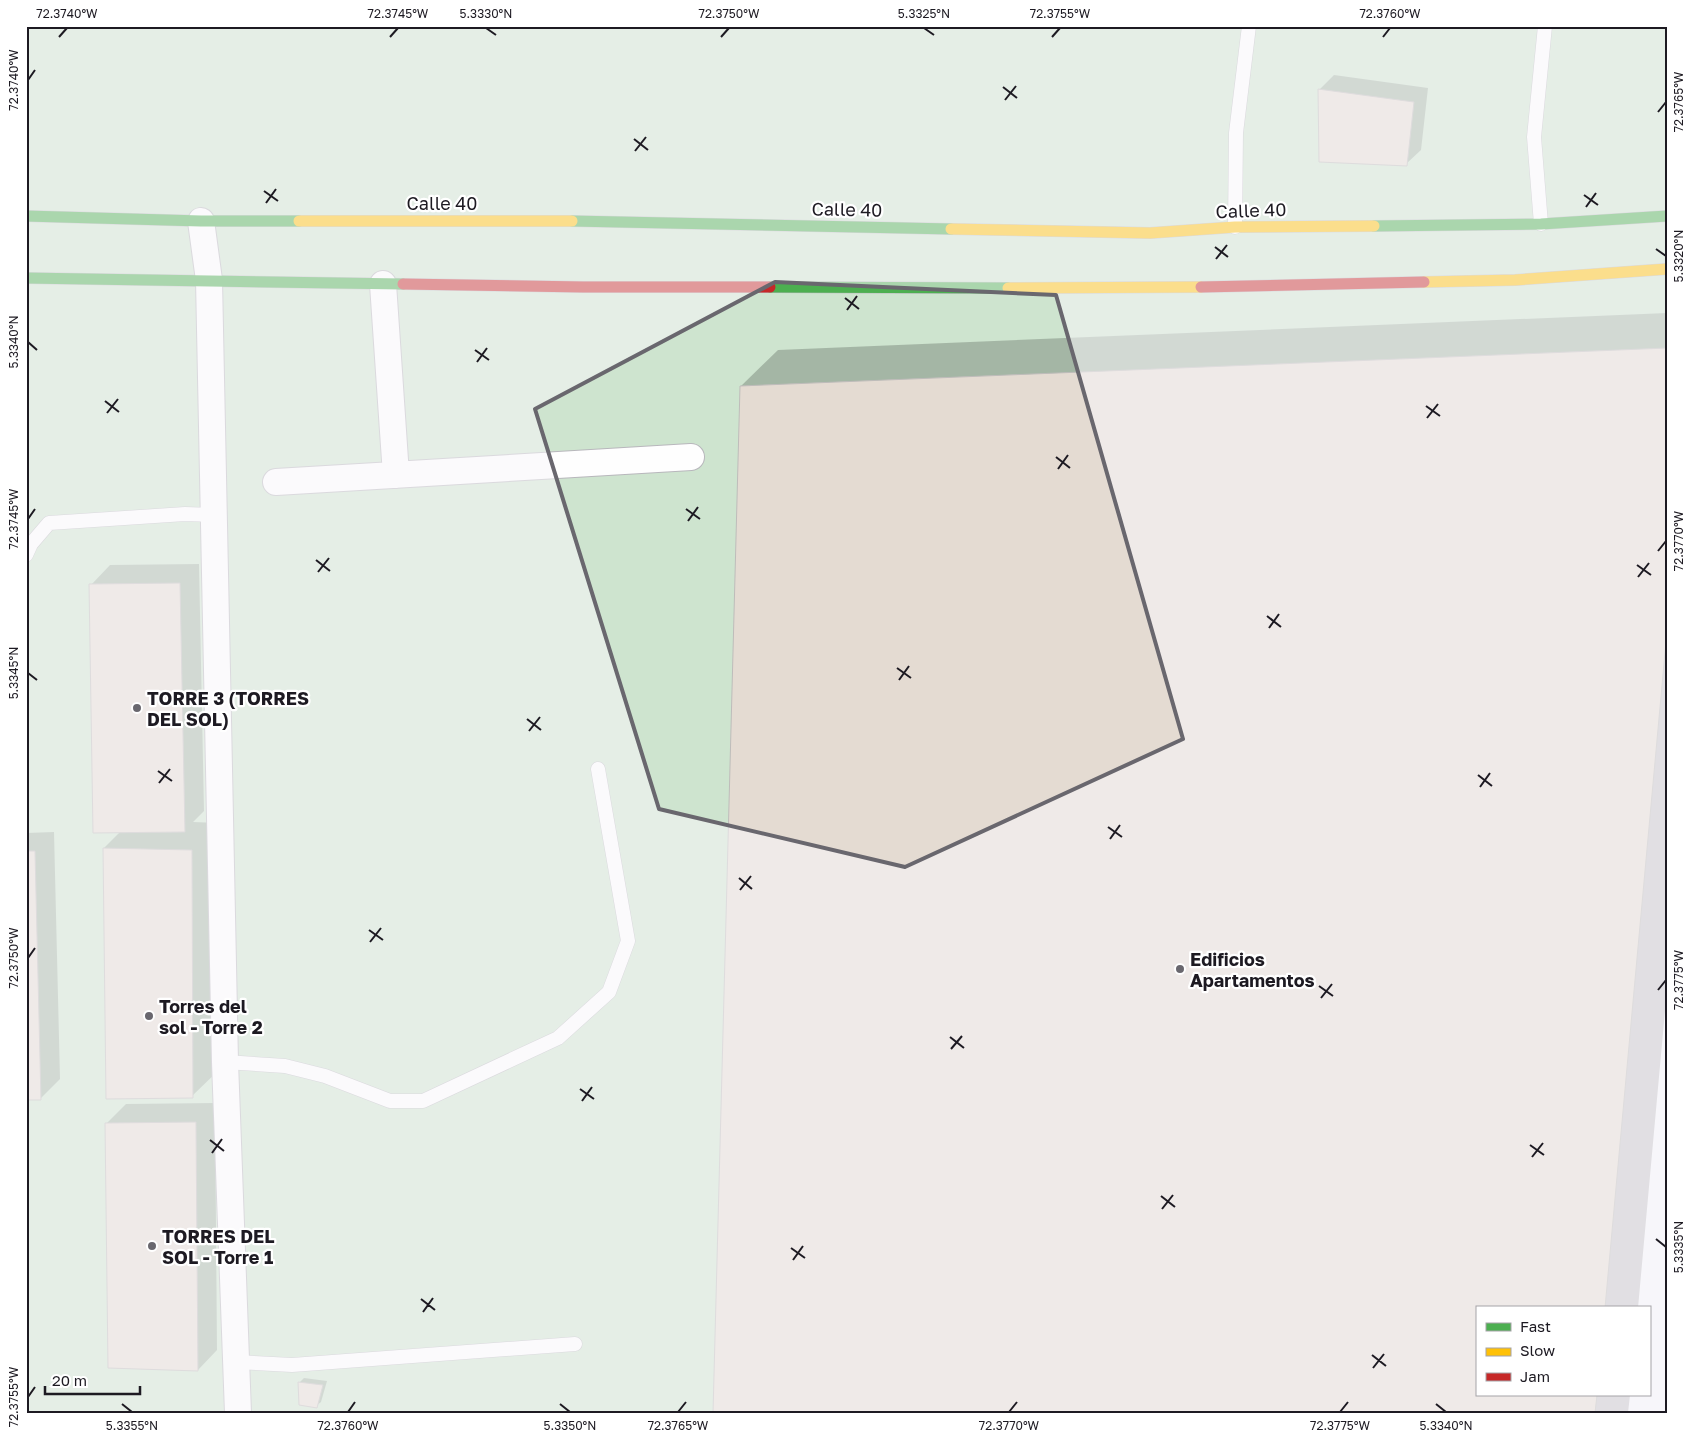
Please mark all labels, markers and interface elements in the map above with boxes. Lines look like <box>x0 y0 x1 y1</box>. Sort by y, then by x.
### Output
text: 72.3740°W <box>36 6 98 21</box>
text: 72.3745°W <box>368 6 429 21</box>
text: 5.3330°N <box>460 6 512 21</box>
text: 72.3750°W <box>699 6 760 21</box>
text: 5.3325°N <box>898 6 950 21</box>
text: 72.3755°W <box>1030 6 1091 21</box>
text: 72.3760°W <box>1359 6 1421 21</box>
text: 72.3740°W <box>6 49 21 111</box>
text: 72.3765°W <box>1671 71 1686 132</box>
street label: Calle 40 <box>407 192 477 214</box>
street label: Calle 40 <box>811 197 883 221</box>
street label: Calle 40 <box>1215 198 1287 222</box>
text: 5.3320°N <box>1671 230 1686 282</box>
text: 5.3340°N <box>6 315 21 369</box>
text: 72.3745°W <box>6 488 21 549</box>
text: 72.3770°W <box>1671 510 1686 571</box>
text: 5.3345°N <box>6 647 21 699</box>
place label: TORRE 3 (TORRES DEL SOL) <box>147 687 309 730</box>
marker: TORRE 3 (TORRES DEL SOL) <box>131 702 143 714</box>
text: 72.3750°W <box>6 927 21 988</box>
place label: Edificios Apartamentos <box>1190 948 1315 991</box>
text: 72.3775°W <box>1671 950 1686 1010</box>
marker: Edificios Apartamentos <box>1174 963 1186 975</box>
place label: Torres del sol - Torre 2 <box>159 995 263 1038</box>
marker: Torres del sol - Torre 2 <box>143 1010 155 1022</box>
text: 5.3335°N <box>1671 1221 1686 1273</box>
place label: TORRES DEL SOL - Torre 1 <box>162 1225 275 1268</box>
marker: TORRES DEL SOL - Torre 1 <box>146 1240 158 1252</box>
legend <box>1476 1306 1650 1396</box>
text: Fast <box>1520 1317 1551 1335</box>
text: Slow <box>1520 1341 1555 1359</box>
scale bar <box>45 1364 140 1396</box>
text: 72.3755°W <box>6 1366 21 1427</box>
text: Jam <box>1520 1367 1550 1385</box>
text: 20 m <box>52 1371 87 1389</box>
text: 5.3355°N <box>106 1418 158 1433</box>
text: 72.3760°W <box>317 1418 379 1433</box>
text: 5.3350°N <box>544 1418 596 1433</box>
text: 72.3765°W <box>648 1418 709 1433</box>
text: 72.3770°W <box>979 1418 1040 1433</box>
text: 72.3775°W <box>1310 1418 1370 1433</box>
text: 5.3340°N <box>1419 1418 1473 1433</box>

